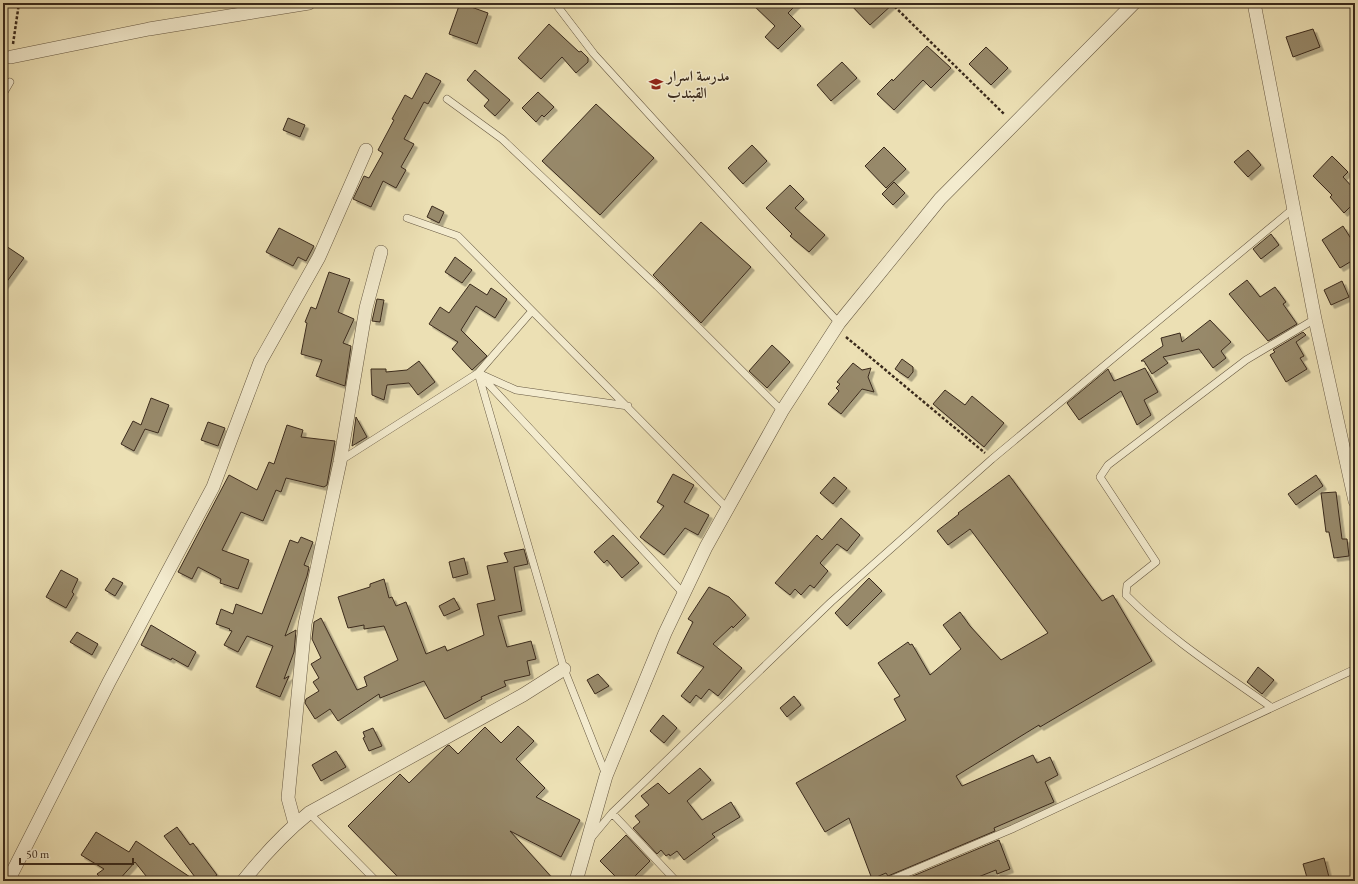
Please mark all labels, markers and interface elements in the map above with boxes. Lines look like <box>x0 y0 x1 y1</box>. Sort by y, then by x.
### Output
place label: مدرسة اسرار القبندب <box>665 66 730 103</box>
school or university icon: مدرسة اسرار القبندب <box>648 76 664 92</box>
scale bar <box>20 840 133 866</box>
text: 50 m <box>26 846 50 862</box>

